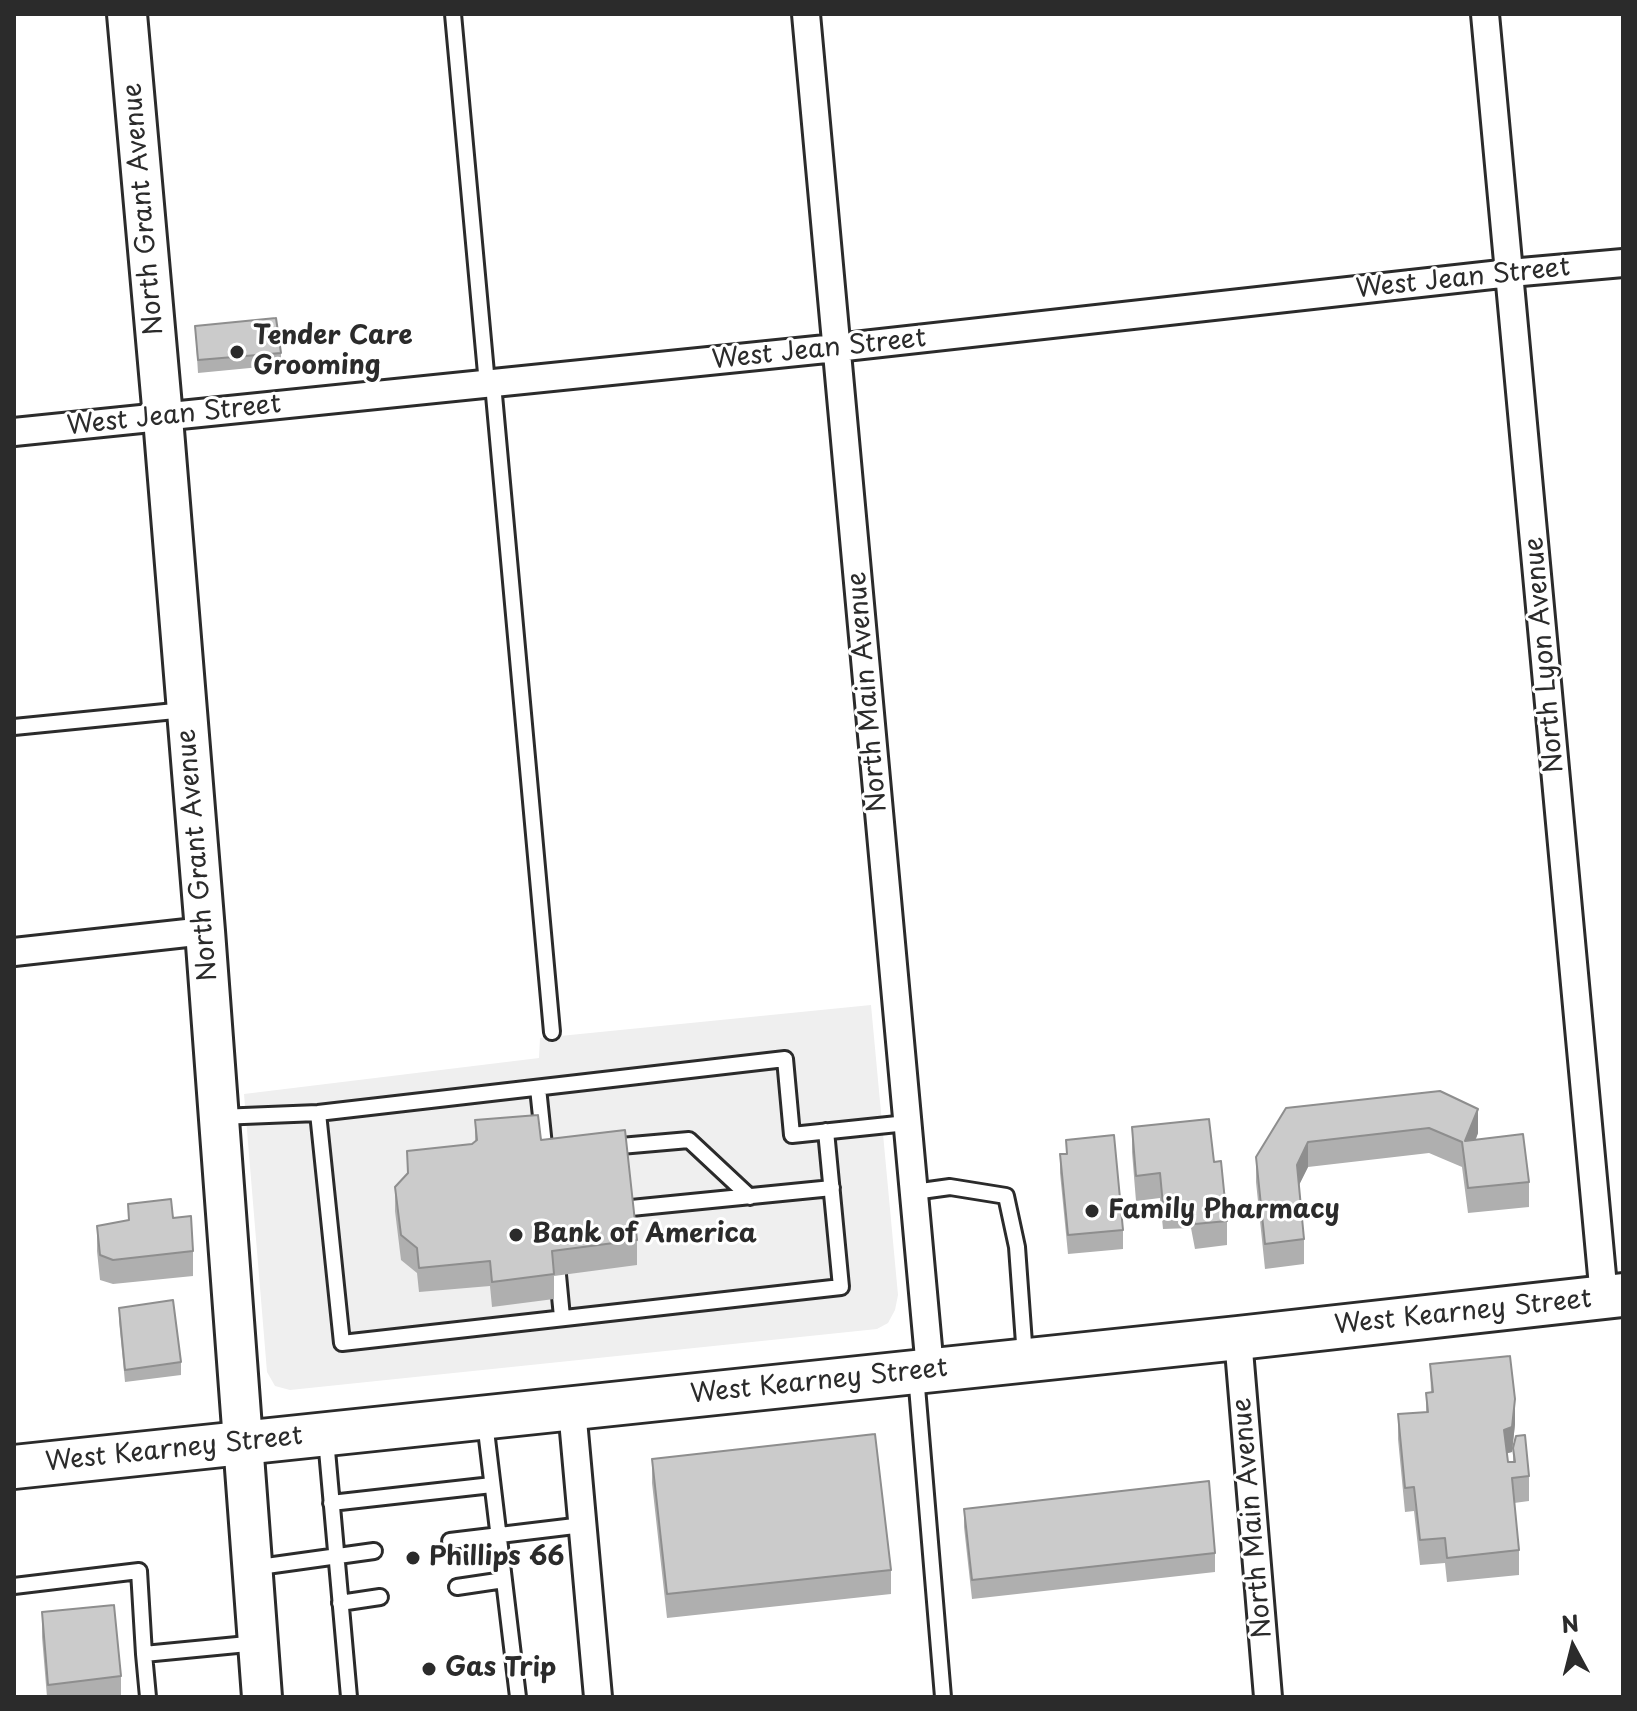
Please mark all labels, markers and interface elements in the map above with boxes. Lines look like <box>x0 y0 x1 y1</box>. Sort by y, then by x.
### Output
street label: North Grant Avenue <box>117 82 171 336</box>
street label: West Jean Street <box>1354 252 1572 306</box>
place label: Tender Care Grooming <box>253 321 413 382</box>
street label: West Jean Street <box>710 323 928 377</box>
marker: Tender Care Grooming <box>228 343 246 361</box>
street label: West Jean Street <box>65 389 283 443</box>
street label: North Lyon Avenue <box>1519 536 1571 774</box>
street label: North Main Avenue <box>842 570 894 814</box>
street label: North Grant Avenue <box>171 728 225 982</box>
place label: Family Pharmacy <box>1108 1195 1340 1227</box>
marker: Family Pharmacy <box>1083 1202 1101 1220</box>
place label: Bank of America <box>532 1219 757 1251</box>
marker: Bank of America <box>507 1226 525 1244</box>
street label: West Kearney Street <box>1333 1284 1593 1342</box>
street label: West Kearney Street <box>689 1353 949 1411</box>
street label: North Main Avenue <box>1227 1396 1279 1640</box>
street label: West Kearney Street <box>44 1421 304 1479</box>
place label: Phillips 66 <box>429 1542 564 1574</box>
marker: Phillips 66 <box>404 1549 422 1567</box>
text: N <box>1559 1605 1581 1640</box>
north arrow <box>1533 1607 1613 1687</box>
place label: Gas Trip <box>445 1653 556 1685</box>
marker: Gas Trip <box>420 1660 438 1678</box>

